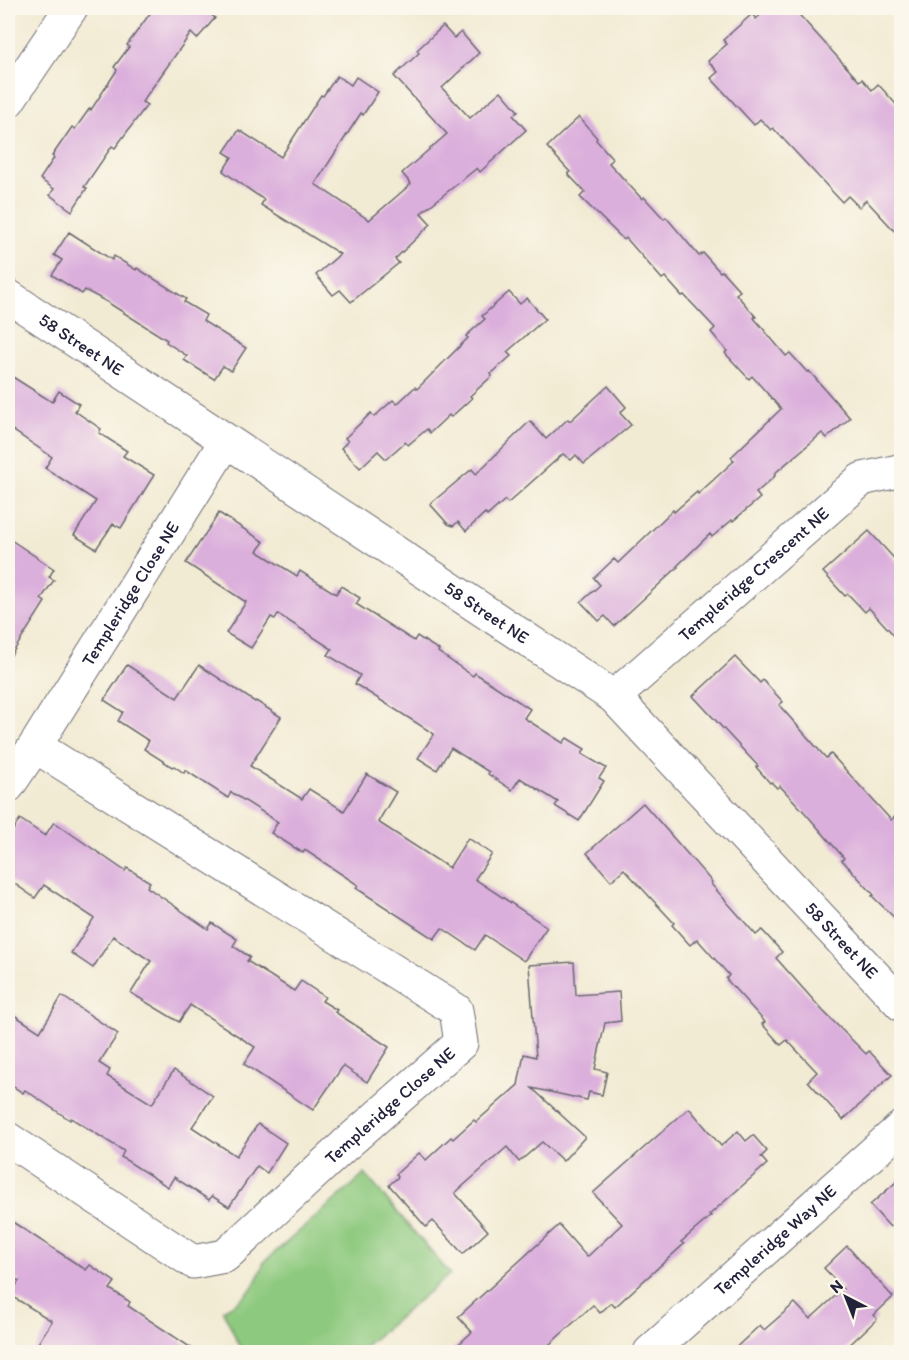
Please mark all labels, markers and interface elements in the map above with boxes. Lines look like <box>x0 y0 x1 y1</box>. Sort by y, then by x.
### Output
street label: 58 Street NE <box>35 309 128 381</box>
street label: Templeridge Crescent NE <box>674 502 834 646</box>
street label: Templeridge Close NE <box>77 517 184 670</box>
street label: 58 Street NE <box>440 577 533 649</box>
street label: 58 Street NE <box>800 897 883 984</box>
street label: Templeridge Close NE <box>320 1042 460 1169</box>
street label: Templeridge Way NE <box>710 1179 840 1299</box>
north arrow <box>816 1267 876 1327</box>

